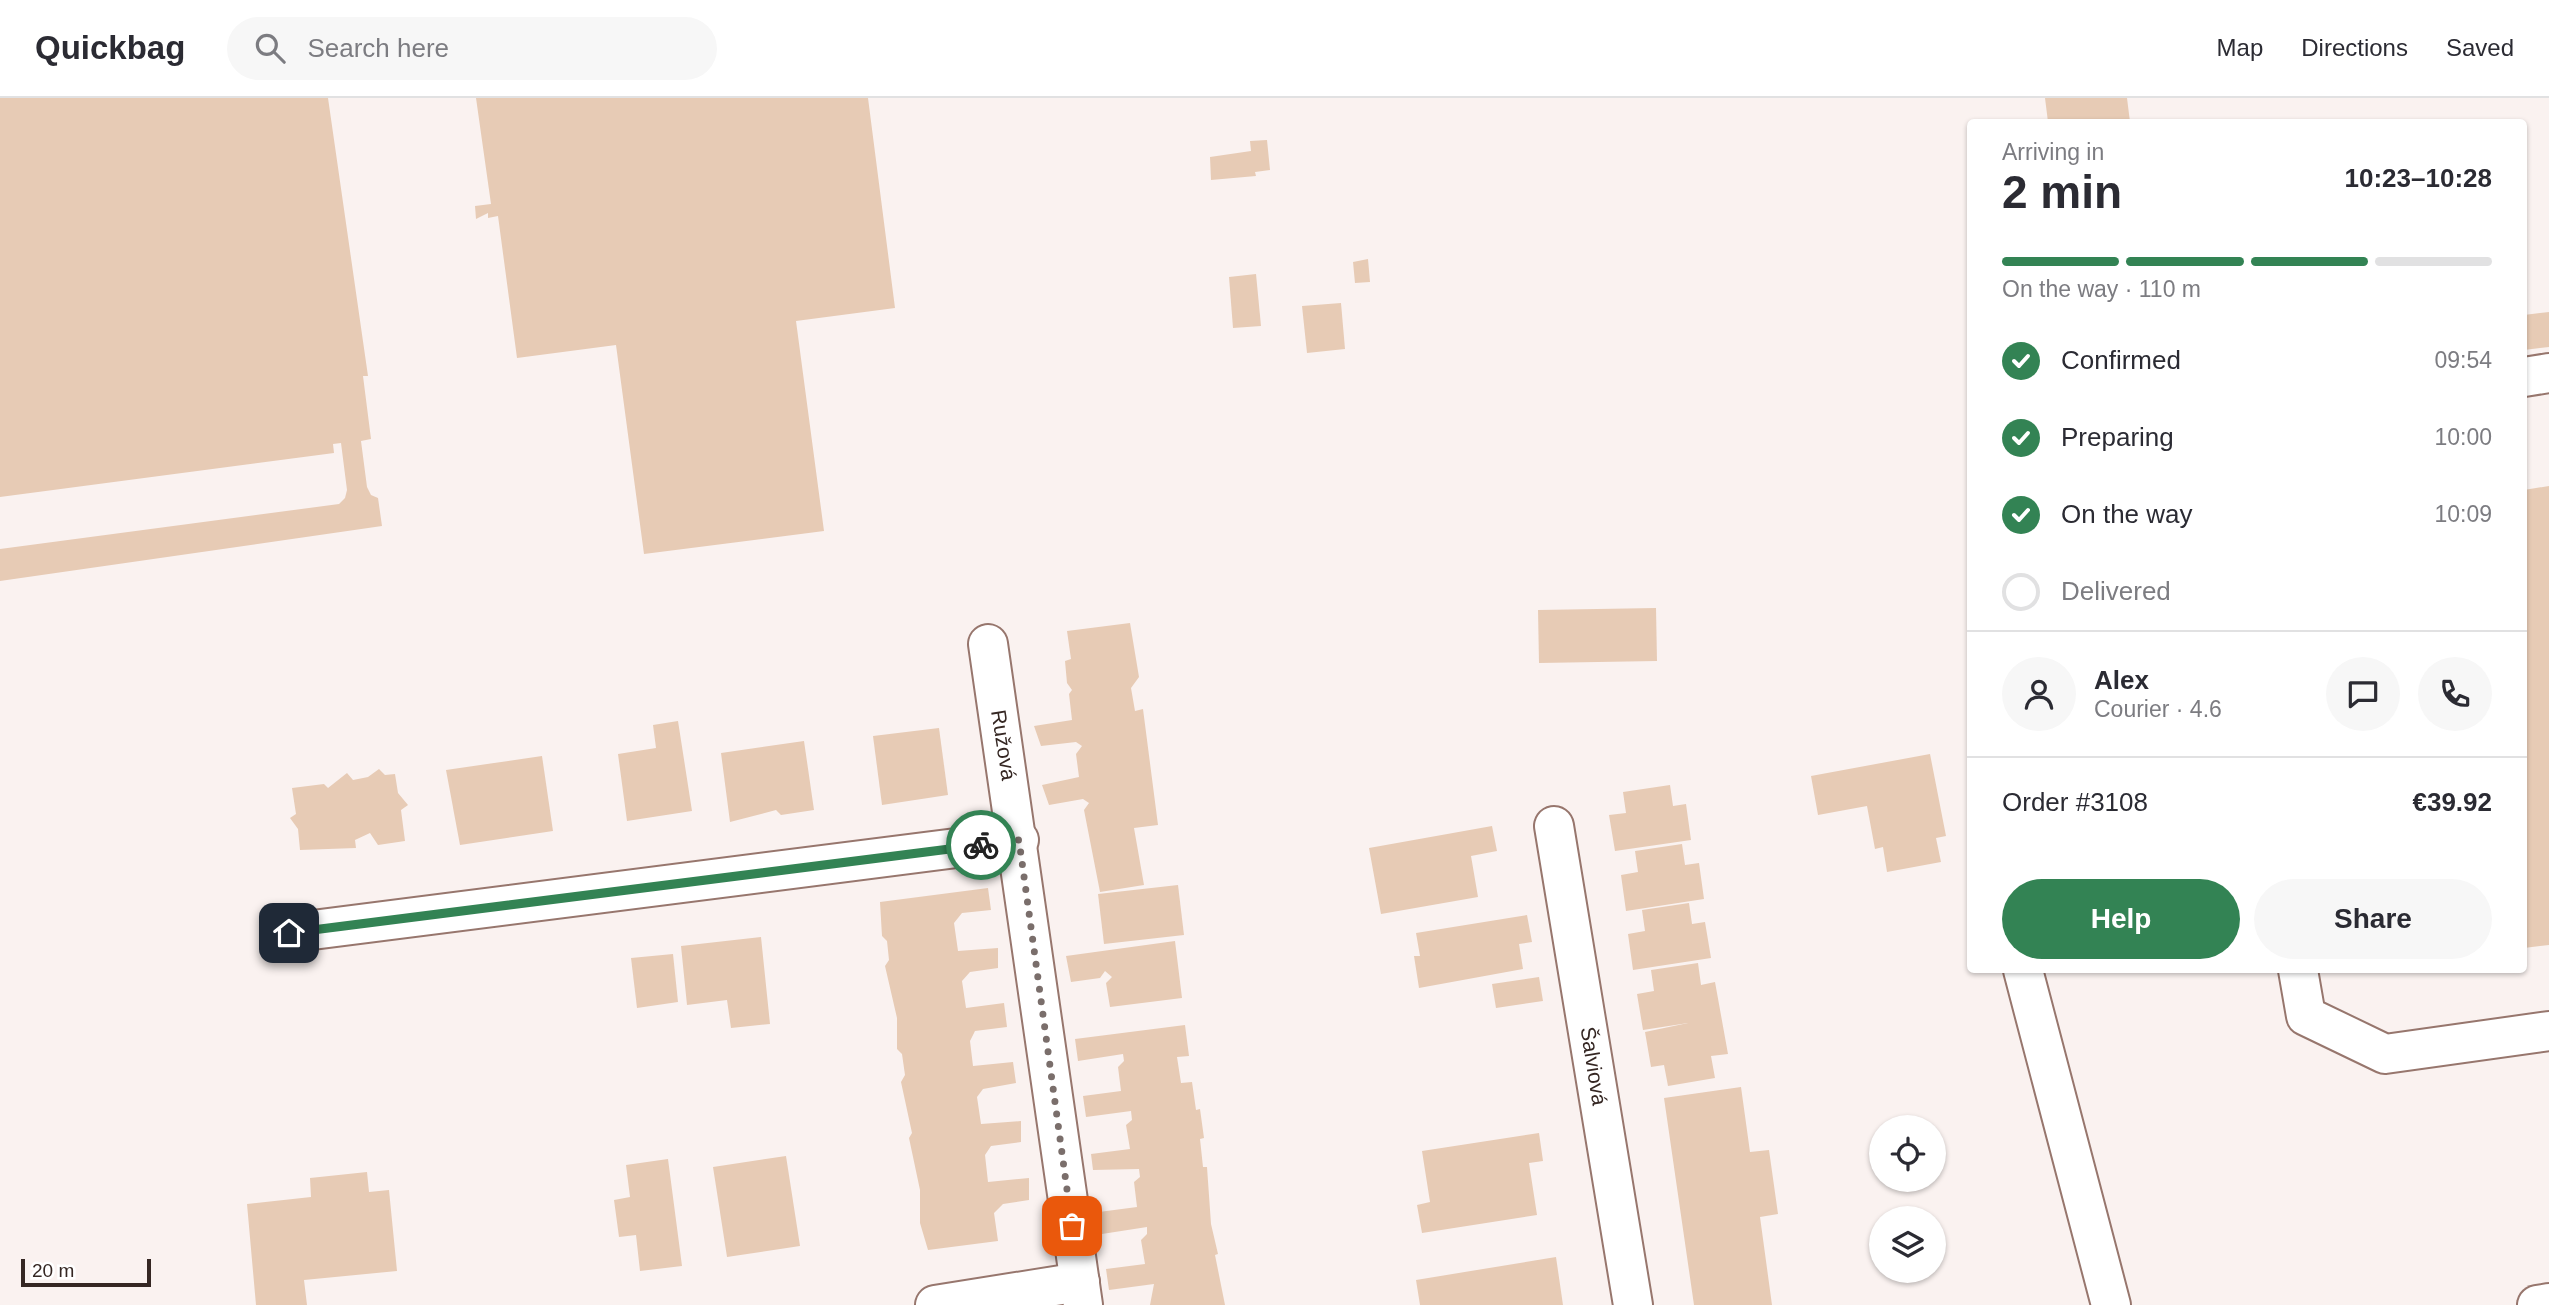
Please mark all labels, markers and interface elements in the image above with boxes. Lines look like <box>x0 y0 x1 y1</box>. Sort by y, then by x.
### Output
search box <box>227 17 717 80</box>
text: Quickbag <box>35 29 185 66</box>
icon: search <box>251 29 289 67</box>
text: Search here <box>307 33 449 63</box>
text: Map <box>2217 34 2263 61</box>
text: Directions <box>2301 34 2408 61</box>
text: Saved <box>2446 34 2514 61</box>
text: Arriving in <box>2002 139 2104 165</box>
text: 10:23–10:28 <box>2345 163 2492 193</box>
text: 2 min <box>2002 166 2122 218</box>
text: On the way · 110 m <box>2002 276 2201 302</box>
icon: check <box>2002 342 2040 380</box>
text: Confirmed <box>2061 345 2181 375</box>
text: 09:54 <box>2434 347 2492 373</box>
icon: check <box>2002 419 2040 457</box>
text: Preparing <box>2061 422 2174 452</box>
text: 10:00 <box>2434 424 2492 450</box>
icon: check <box>2002 496 2040 534</box>
text: On the way <box>2061 499 2193 529</box>
text: 10:09 <box>2434 501 2492 527</box>
text: Delivered <box>2061 576 2171 606</box>
button: person <box>2002 657 2076 731</box>
button: chat <box>2326 657 2400 731</box>
button: phone <box>2418 657 2492 731</box>
text: Alex <box>2094 665 2149 695</box>
text: Courier · 4.6 <box>2094 696 2222 722</box>
street label: Ružová <box>987 708 1021 782</box>
text: Order #3108 <box>2002 787 2148 817</box>
text: €39.92 <box>2412 787 2492 817</box>
courier <box>946 810 1016 880</box>
icon: bike <box>962 826 1000 864</box>
button: Help <box>2002 879 2240 959</box>
button: Share <box>2254 879 2492 959</box>
pin <box>259 903 319 963</box>
icon: home <box>270 914 308 952</box>
street label: Šalviová <box>1576 1025 1612 1107</box>
map controls <box>1869 1115 1946 1283</box>
button: locate <box>1869 1115 1946 1192</box>
pin <box>1042 1196 1102 1256</box>
button: layers <box>1869 1206 1946 1283</box>
icon: bag <box>1053 1207 1091 1245</box>
scale bar <box>21 1256 150 1288</box>
text: 20 m <box>32 1260 74 1281</box>

